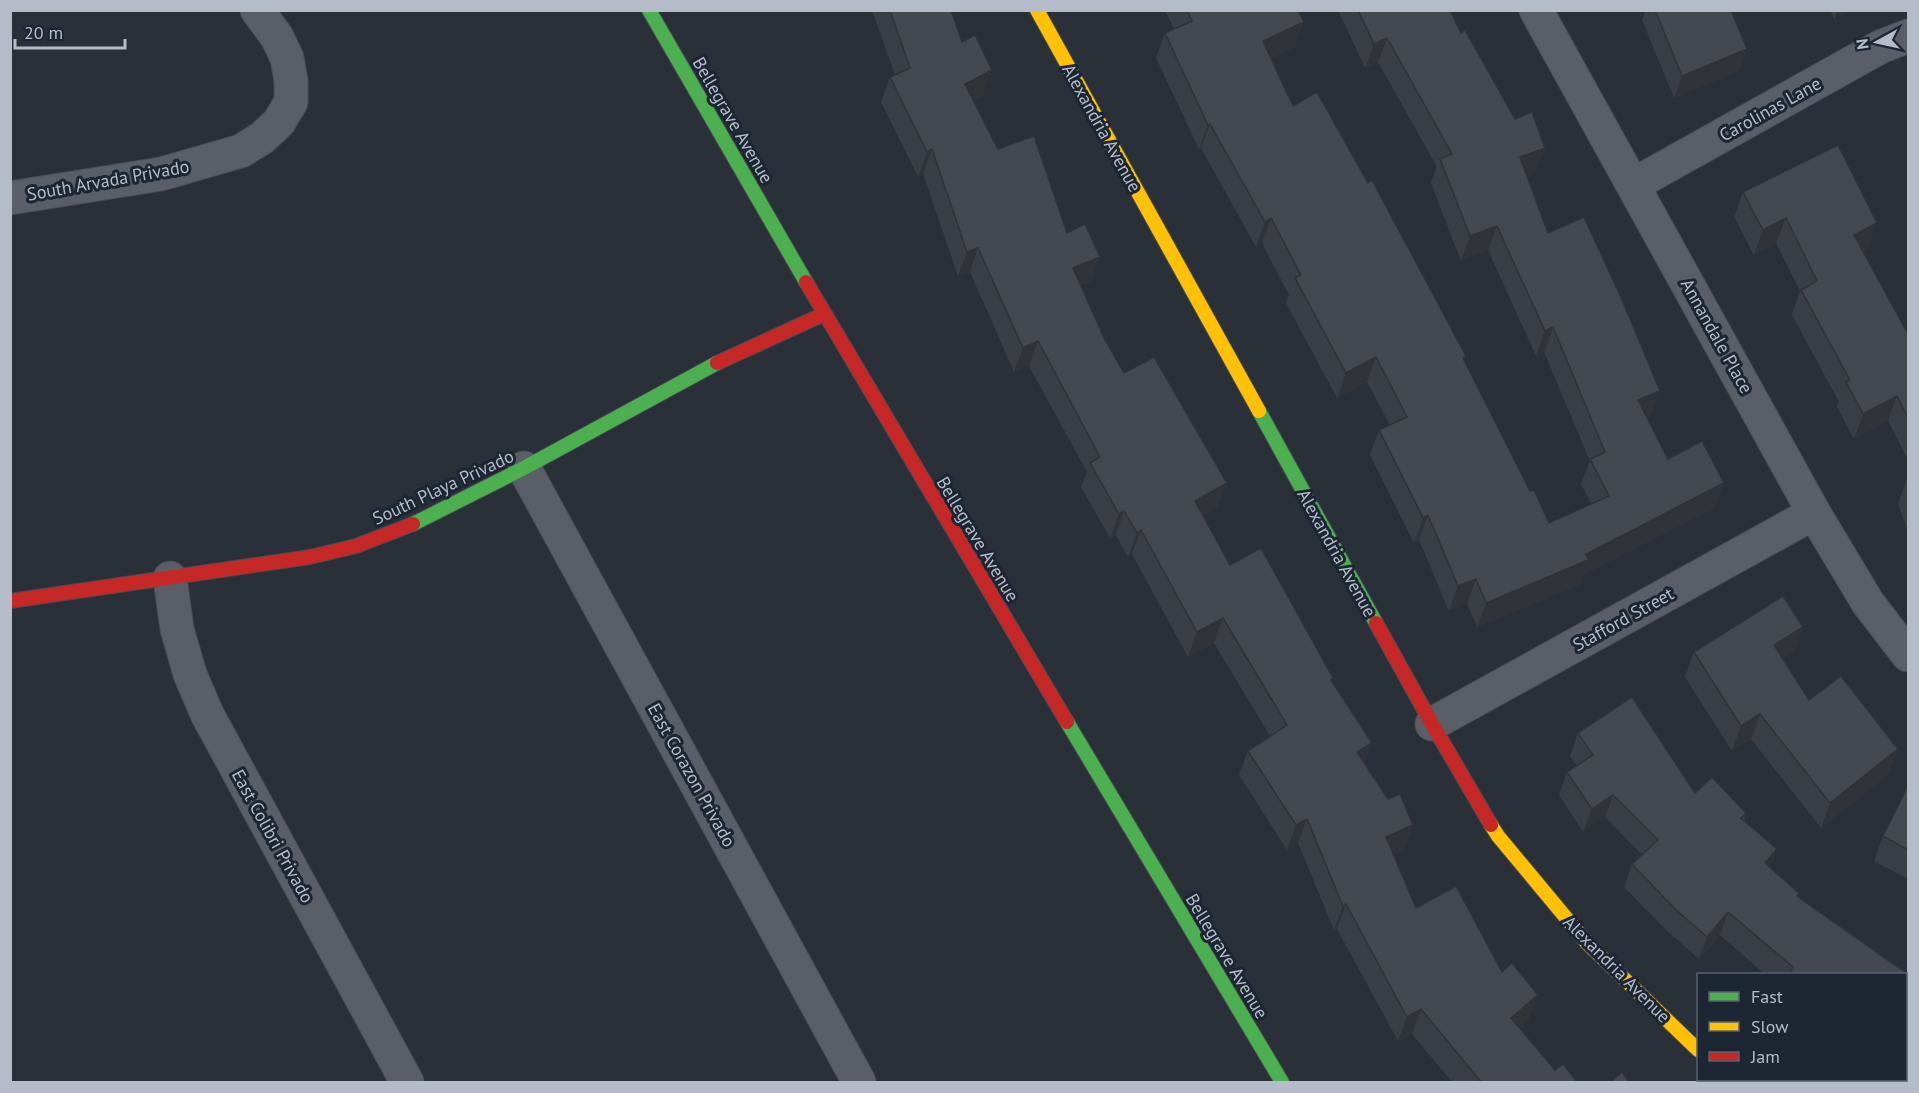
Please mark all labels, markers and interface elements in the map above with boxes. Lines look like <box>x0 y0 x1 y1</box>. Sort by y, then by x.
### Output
scale bar <box>15 12 124 50</box>
north arrow <box>1847 12 1907 72</box>
text: 20 m <box>24 21 63 44</box>
text: N <box>1852 37 1873 51</box>
street label: Bellegrave Avenue <box>688 53 778 187</box>
street label: Alexandria Avenue <box>1057 60 1147 196</box>
street label: Carolinas Lane <box>1715 72 1825 146</box>
street label: South Arvada Privado <box>25 154 191 206</box>
street label: Annandale Place <box>1676 274 1758 398</box>
street label: South Playa Privado <box>369 444 517 530</box>
street label: Bellegrave Avenue <box>932 472 1024 606</box>
street label: Alexandria Avenue <box>1292 485 1382 621</box>
street label: Stafford Street <box>1568 582 1678 656</box>
street label: East Corazon Privado <box>643 699 741 851</box>
street label: East Colibri Privado <box>227 765 319 907</box>
street label: Bellegrave Avenue <box>1181 889 1273 1023</box>
street label: Alexandria Avenue <box>1558 910 1676 1028</box>
legend <box>1697 973 1907 1081</box>
text: Fast <box>1751 985 1783 1008</box>
text: Slow <box>1751 1015 1789 1038</box>
text: Jam <box>1750 1045 1780 1068</box>

